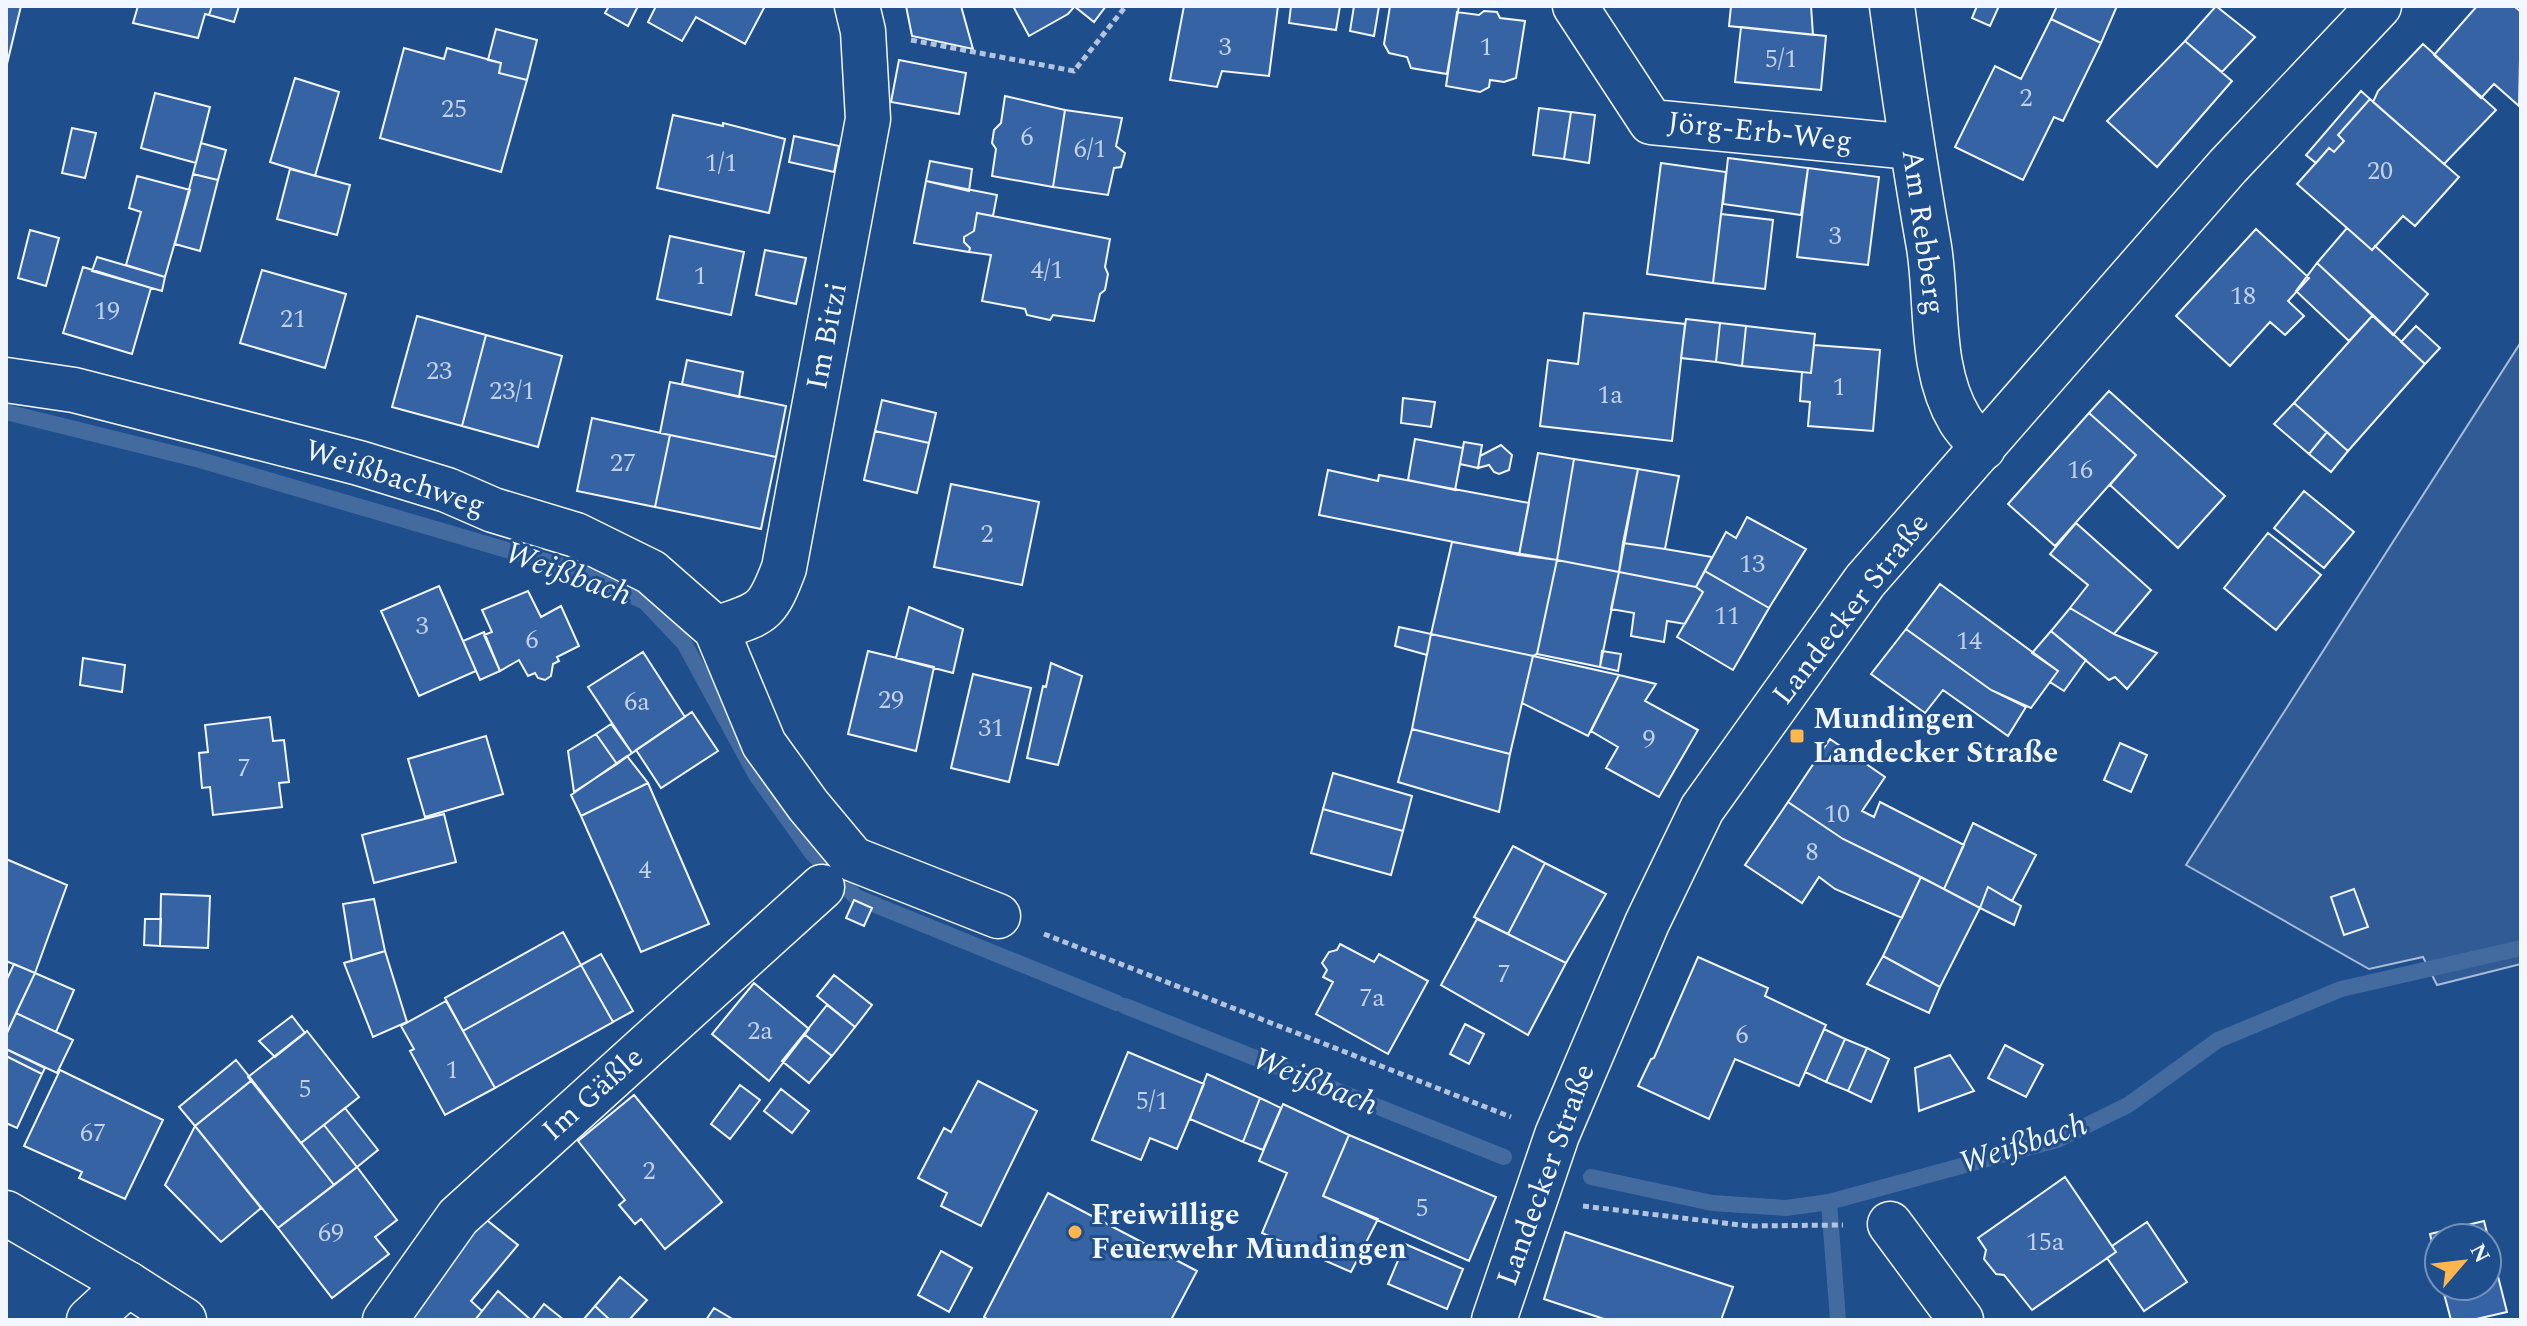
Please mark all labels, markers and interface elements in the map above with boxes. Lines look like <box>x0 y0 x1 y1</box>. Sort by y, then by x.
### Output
house number: 3 <box>1218 27 1232 67</box>
house number: 1 <box>1479 27 1493 67</box>
house number: 5/1 <box>1765 39 1797 79</box>
house number: 2 <box>2019 78 2033 118</box>
house number: 25 <box>441 89 467 129</box>
street label: Jörg-Erb-Weg <box>1665 99 1855 165</box>
house number: 6 <box>1020 117 1034 157</box>
house number: 6/1 <box>1074 129 1106 169</box>
house number: 1/1 <box>705 143 737 183</box>
street label: Am Rebberg <box>1889 146 1957 318</box>
house number: 20 <box>2367 151 2393 191</box>
house number: 3 <box>1828 216 1842 256</box>
house number: 4/1 <box>1031 250 1063 290</box>
house number: 1 <box>693 256 707 296</box>
house number: 18 <box>2230 276 2256 316</box>
street label: Im Bitzi <box>794 278 860 394</box>
house number: 19 <box>94 291 120 331</box>
house number: 21 <box>280 299 306 339</box>
house number: 23 <box>426 351 452 391</box>
house number: 1 <box>1832 367 1846 407</box>
house number: 23/1 <box>489 371 535 411</box>
house number: 1a <box>1597 375 1623 415</box>
street label: Weißbachweg <box>299 427 491 529</box>
house number: 27 <box>610 443 636 483</box>
house number: 16 <box>2067 450 2093 490</box>
street label: Landecker Straße <box>1761 503 1941 715</box>
house number: 2 <box>980 514 994 554</box>
water label: Weißbach <box>498 528 638 620</box>
house number: 13 <box>1739 544 1765 584</box>
house number: 11 <box>1714 596 1740 636</box>
house number: 3 <box>415 606 429 646</box>
house number: 6 <box>525 620 539 660</box>
house number: 14 <box>1956 621 1982 661</box>
house number: 29 <box>878 680 904 720</box>
house number: 6a <box>624 682 650 722</box>
place label: Mundingen Landecker Straße <box>1813 696 2058 776</box>
house number: 31 <box>978 708 1004 748</box>
house number: 9 <box>1642 719 1656 759</box>
marker: Mundingen Landecker Straße <box>1788 727 1806 745</box>
house number: 7 <box>237 748 251 788</box>
house number: 10 <box>1824 794 1850 834</box>
house number: 8 <box>1805 832 1819 872</box>
house number: 4 <box>638 850 652 890</box>
house number: 7 <box>1497 954 1511 994</box>
house number: 7a <box>1359 978 1385 1018</box>
house number: 2a <box>747 1011 773 1051</box>
house number: 6 <box>1735 1015 1749 1055</box>
street label: Im Gäßle <box>532 1035 654 1153</box>
water label: Weißbach <box>1245 1035 1385 1129</box>
house number: 1 <box>445 1050 459 1090</box>
street label: Landecker Straße <box>1484 1057 1608 1293</box>
house number: 5 <box>298 1069 312 1109</box>
house number: 5/1 <box>1136 1081 1168 1121</box>
water label: Weißbach <box>1953 1100 2093 1188</box>
house number: 67 <box>80 1113 106 1153</box>
house number: 2 <box>642 1151 656 1191</box>
house number: 5 <box>1415 1188 1429 1228</box>
place label: Freiwillige Feuerwehr Mundingen <box>1091 1192 1407 1272</box>
house number: 69 <box>318 1213 344 1253</box>
house number: 15a <box>2026 1222 2065 1262</box>
north arrow <box>2423 1222 2503 1302</box>
marker: Freiwillige Feuerwehr Mundingen <box>1066 1223 1084 1241</box>
text: N <box>2461 1238 2498 1269</box>

